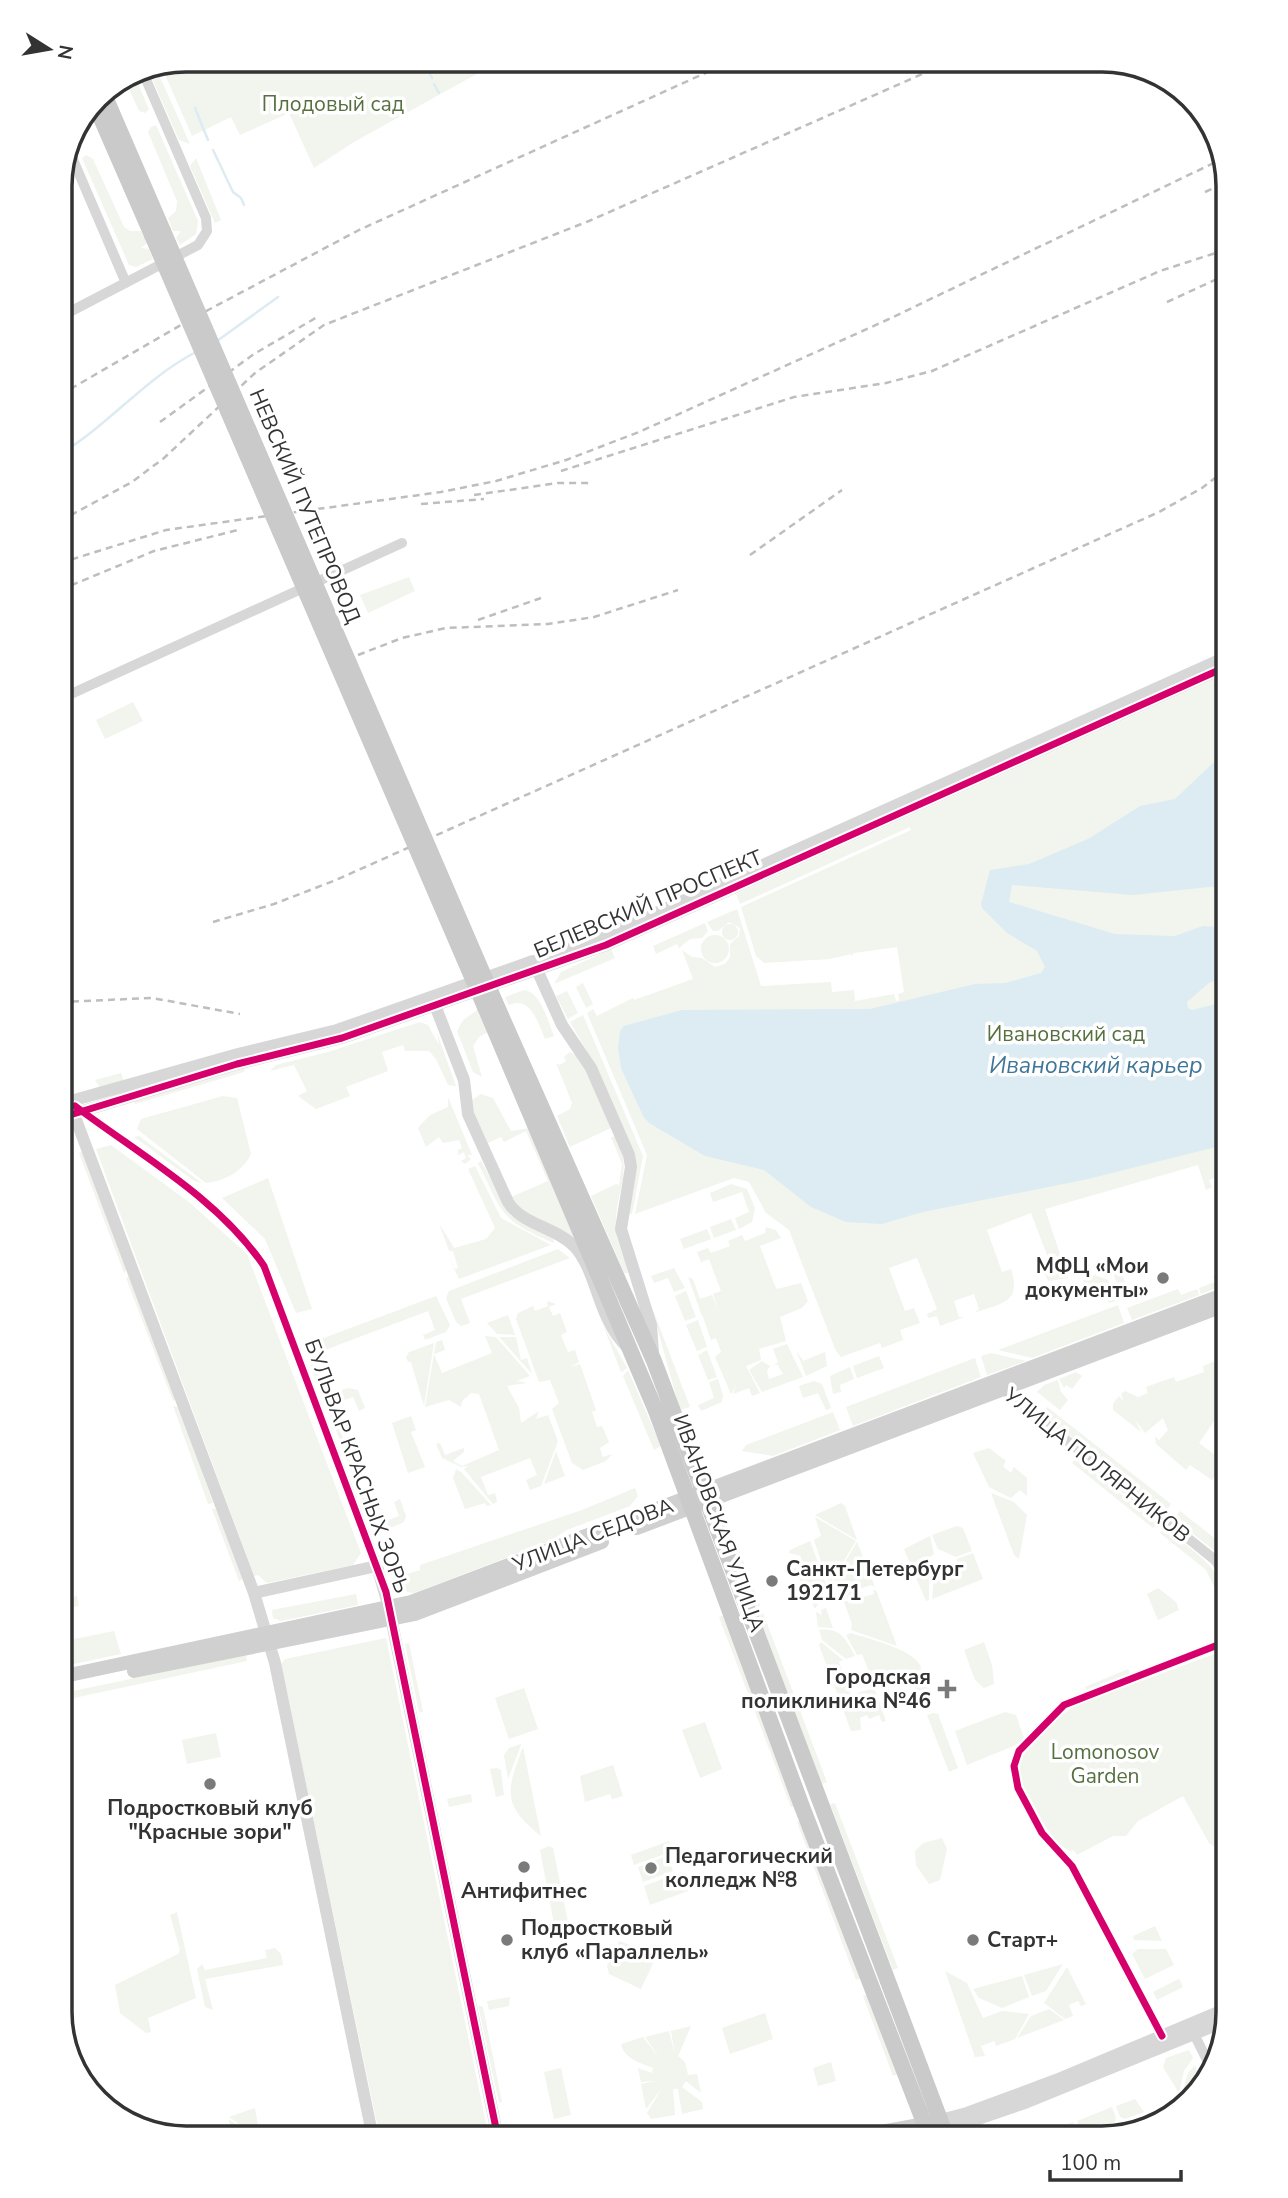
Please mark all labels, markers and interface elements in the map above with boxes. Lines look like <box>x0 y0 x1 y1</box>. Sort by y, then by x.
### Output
north arrow <box>14 14 84 84</box>
text: N <box>51 43 79 62</box>
park label: Плодовый сад <box>262 90 404 118</box>
street label: НЕВСКИЙ ПУТЕПРОВОД <box>243 385 367 627</box>
street label: БЕЛЕВСКИЙ ПРОСПЕКТ <box>529 843 767 965</box>
park label: Ивановский сад <box>987 1020 1145 1048</box>
water label: Ивановский карьер <box>989 1050 1203 1081</box>
place label: МФЦ «Мои документы» <box>1025 1252 1149 1304</box>
marker: МФЦ «Мои документы» <box>1155 1270 1171 1286</box>
street label: БУЛЬВАР КРАСНЫХ ЗОРЬ <box>298 1335 416 1597</box>
street label: УЛИЦА ПОЛЯРНИКОВ <box>997 1380 1196 1549</box>
street label: ИВАНОВСКАЯ УЛИЦА <box>667 1410 771 1636</box>
street label: УЛИЦА СЕДОВА <box>508 1491 677 1579</box>
place label: Санкт-Петербург 192171 <box>786 1555 964 1607</box>
marker: Санкт-Петербург 192171 <box>764 1573 780 1589</box>
place label: Городская поликлиника №46 <box>741 1663 931 1715</box>
marker: Городская поликлиника №46 <box>937 1679 957 1699</box>
park label: Lomonosov Garden <box>1051 1738 1160 1790</box>
marker: Подростковый клуб "Красные зори" <box>202 1776 218 1792</box>
place label: Подростковый клуб "Красные зори" <box>107 1794 313 1846</box>
place label: Педагогический колледж №8 <box>665 1842 833 1894</box>
marker: Антифитнес <box>516 1859 532 1875</box>
marker: Педагогический колледж №8 <box>643 1860 659 1876</box>
place label: Антифитнес <box>461 1877 587 1905</box>
place label: Подростковый клуб «Параллель» <box>521 1914 709 1966</box>
place label: Старт+ <box>987 1926 1058 1954</box>
marker: Подростковый клуб «Параллель» <box>499 1932 515 1948</box>
marker: Старт+ <box>965 1932 981 1948</box>
scale bar <box>1050 2138 1181 2182</box>
text: 100 m <box>1060 2149 1121 2177</box>

